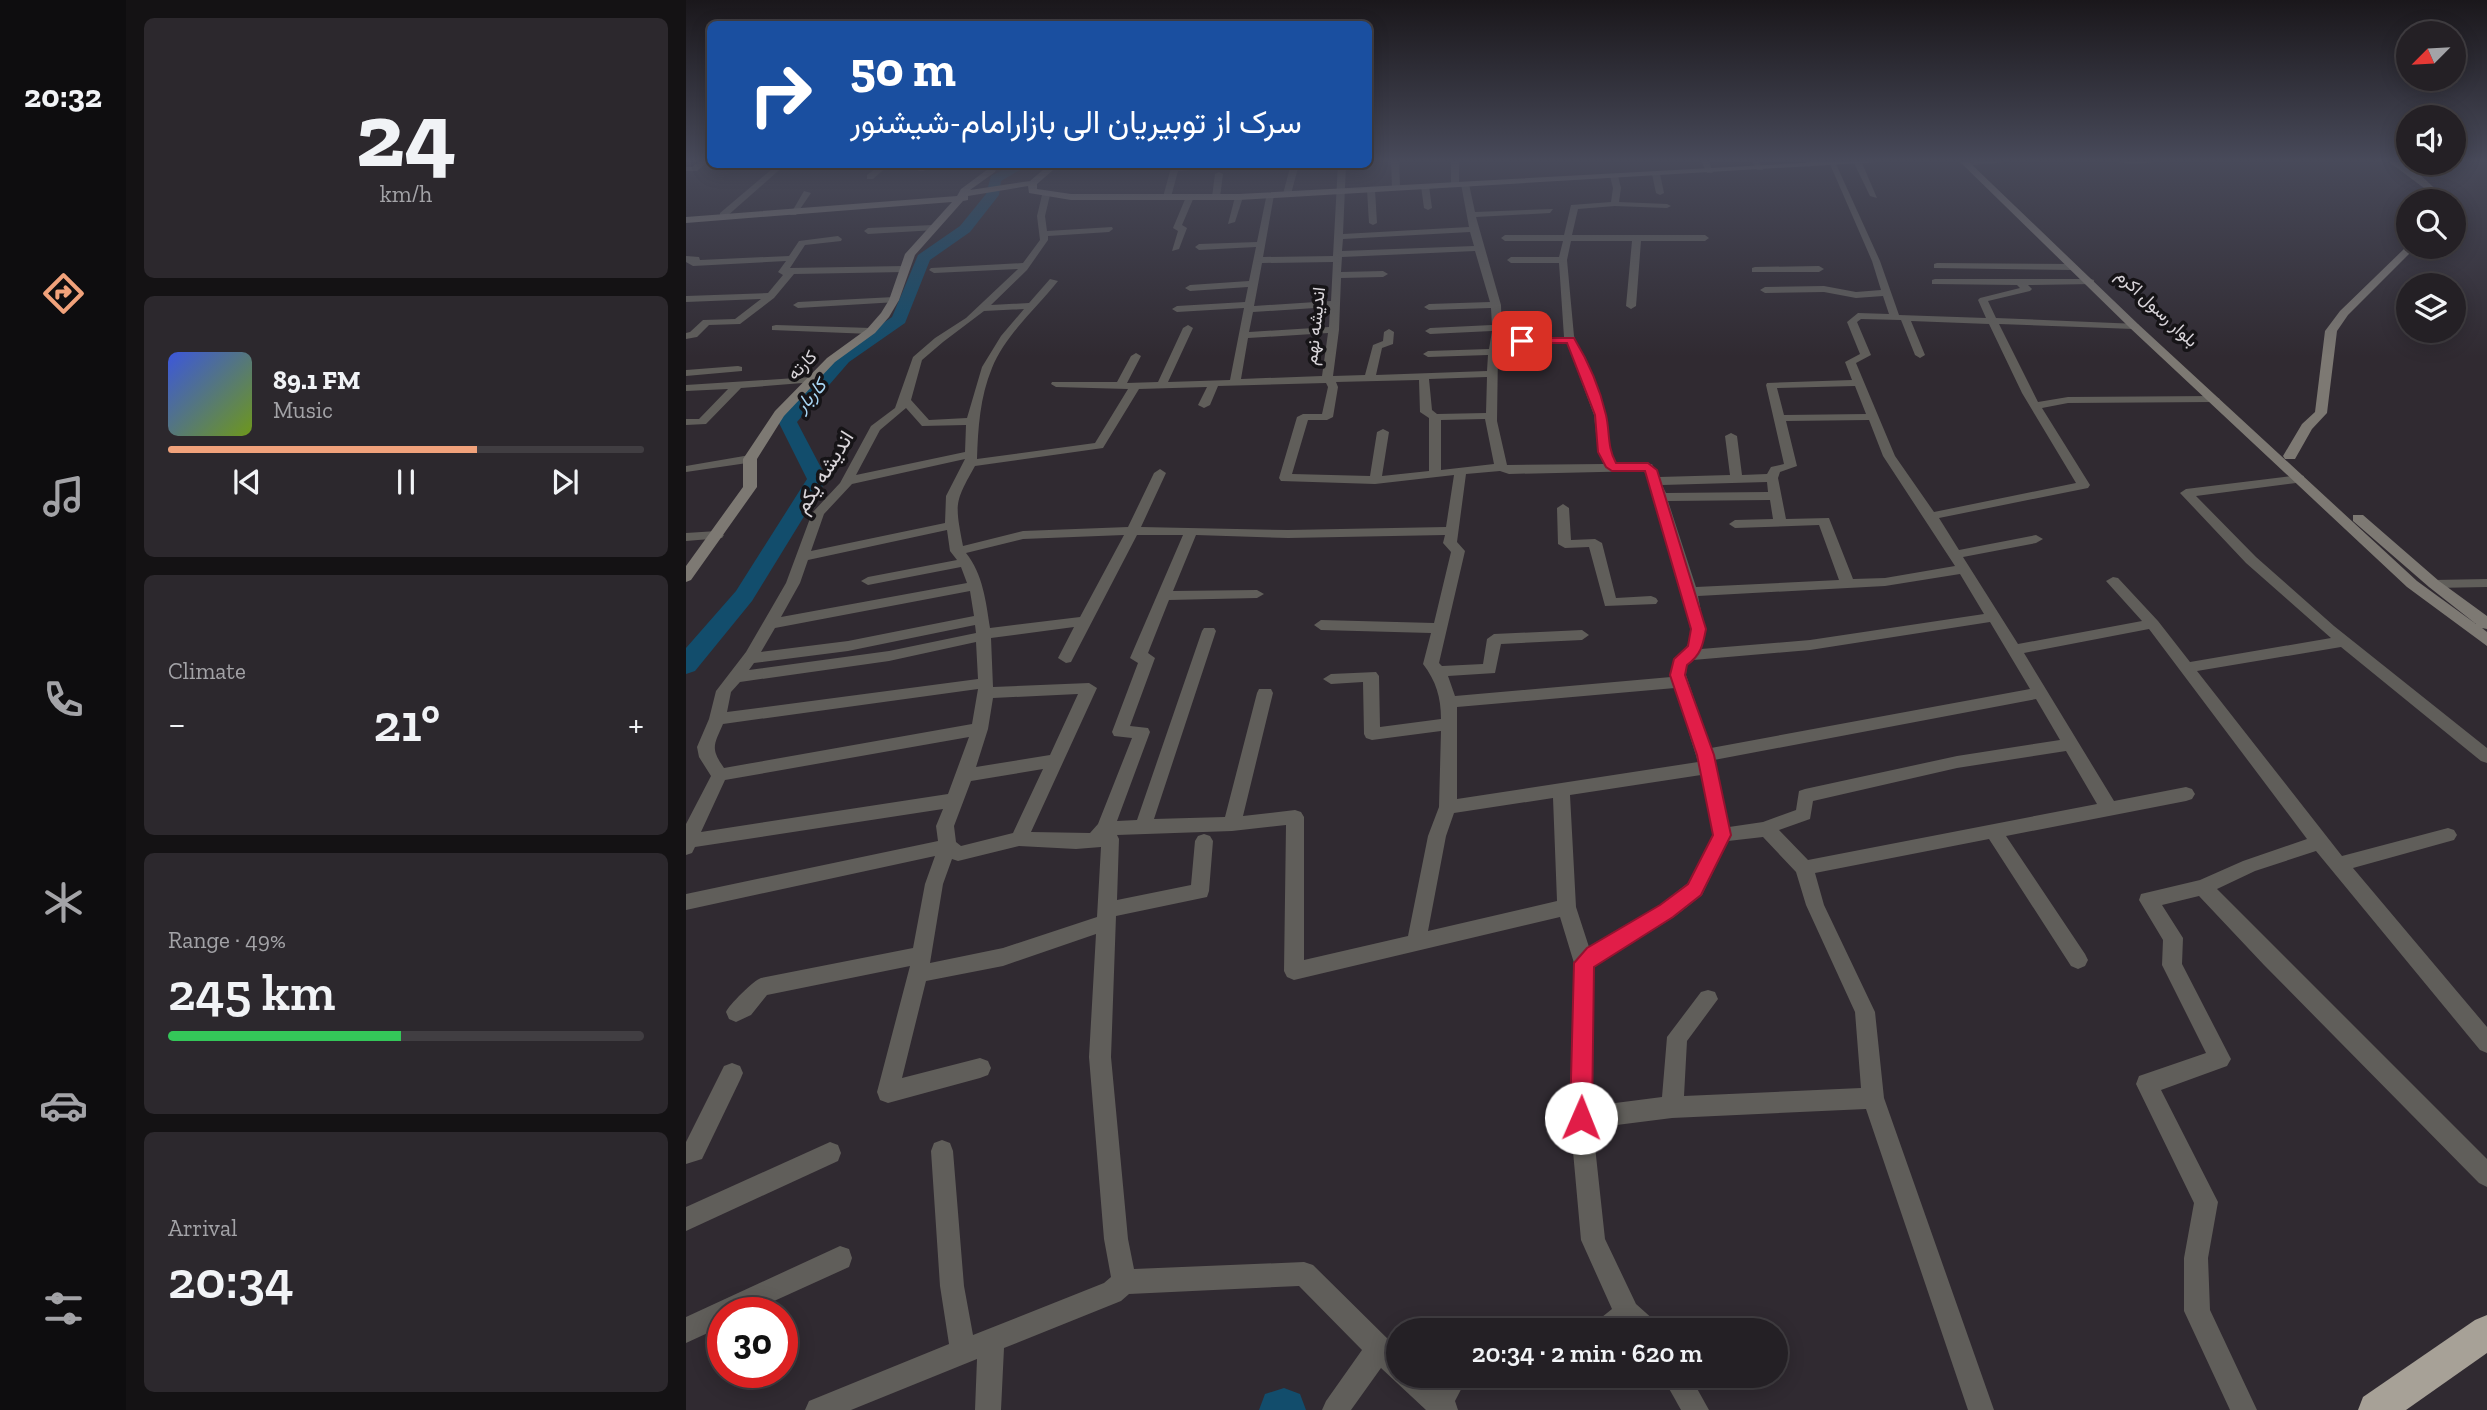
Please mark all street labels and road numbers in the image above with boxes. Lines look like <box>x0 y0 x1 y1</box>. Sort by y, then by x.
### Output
street label: بلوار رسول اکرم <box>2111 264 2203 352</box>
street label: اندیشه نهم <box>1300 286 1331 366</box>
street label: کارته <box>783 346 821 384</box>
street label: اندیشه یکم <box>788 426 860 519</box>

